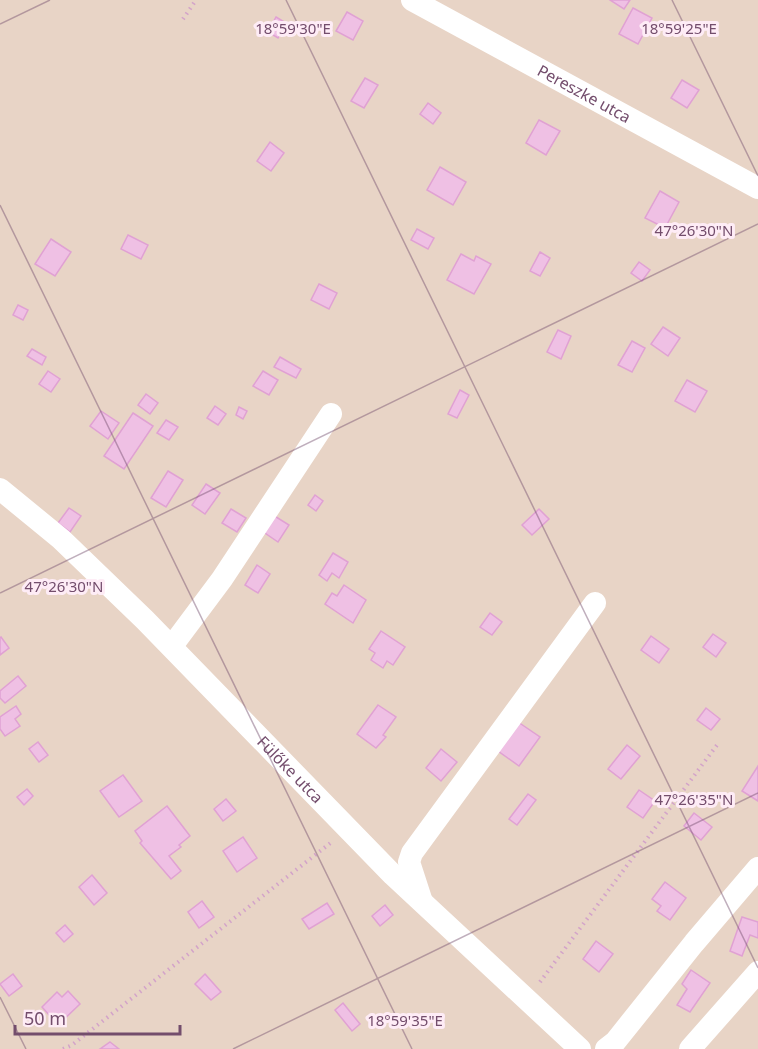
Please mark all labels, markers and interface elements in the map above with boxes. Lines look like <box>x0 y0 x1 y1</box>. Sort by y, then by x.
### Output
text: 18°59'30"E <box>255 18 331 38</box>
text: 18°59'25"E <box>641 18 717 38</box>
street label: Pereszke utca <box>534 59 635 128</box>
text: 47°26'30"N <box>655 220 733 240</box>
text: 47°26'30"N <box>25 576 103 596</box>
street label: Fülőke utca <box>252 731 328 808</box>
text: 47°26'35"N <box>655 789 733 809</box>
scale bar <box>15 998 180 1036</box>
text: 50 m <box>24 1006 66 1030</box>
text: 18°59'35"E <box>367 1010 443 1030</box>

